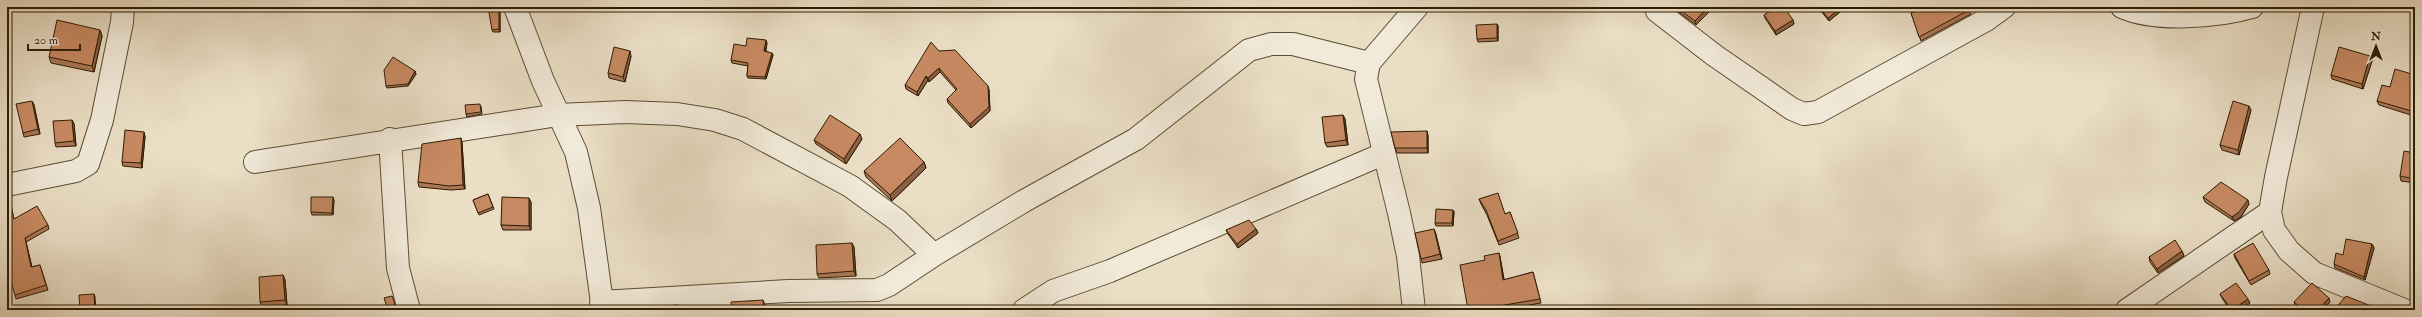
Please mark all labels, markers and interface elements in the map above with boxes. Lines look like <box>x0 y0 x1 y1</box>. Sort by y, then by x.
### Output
scale bar <box>28 26 80 52</box>
north arrow <box>2356 26 2396 66</box>
text: N <box>2370 30 2382 43</box>
text: 20 m <box>34 33 59 48</box>

